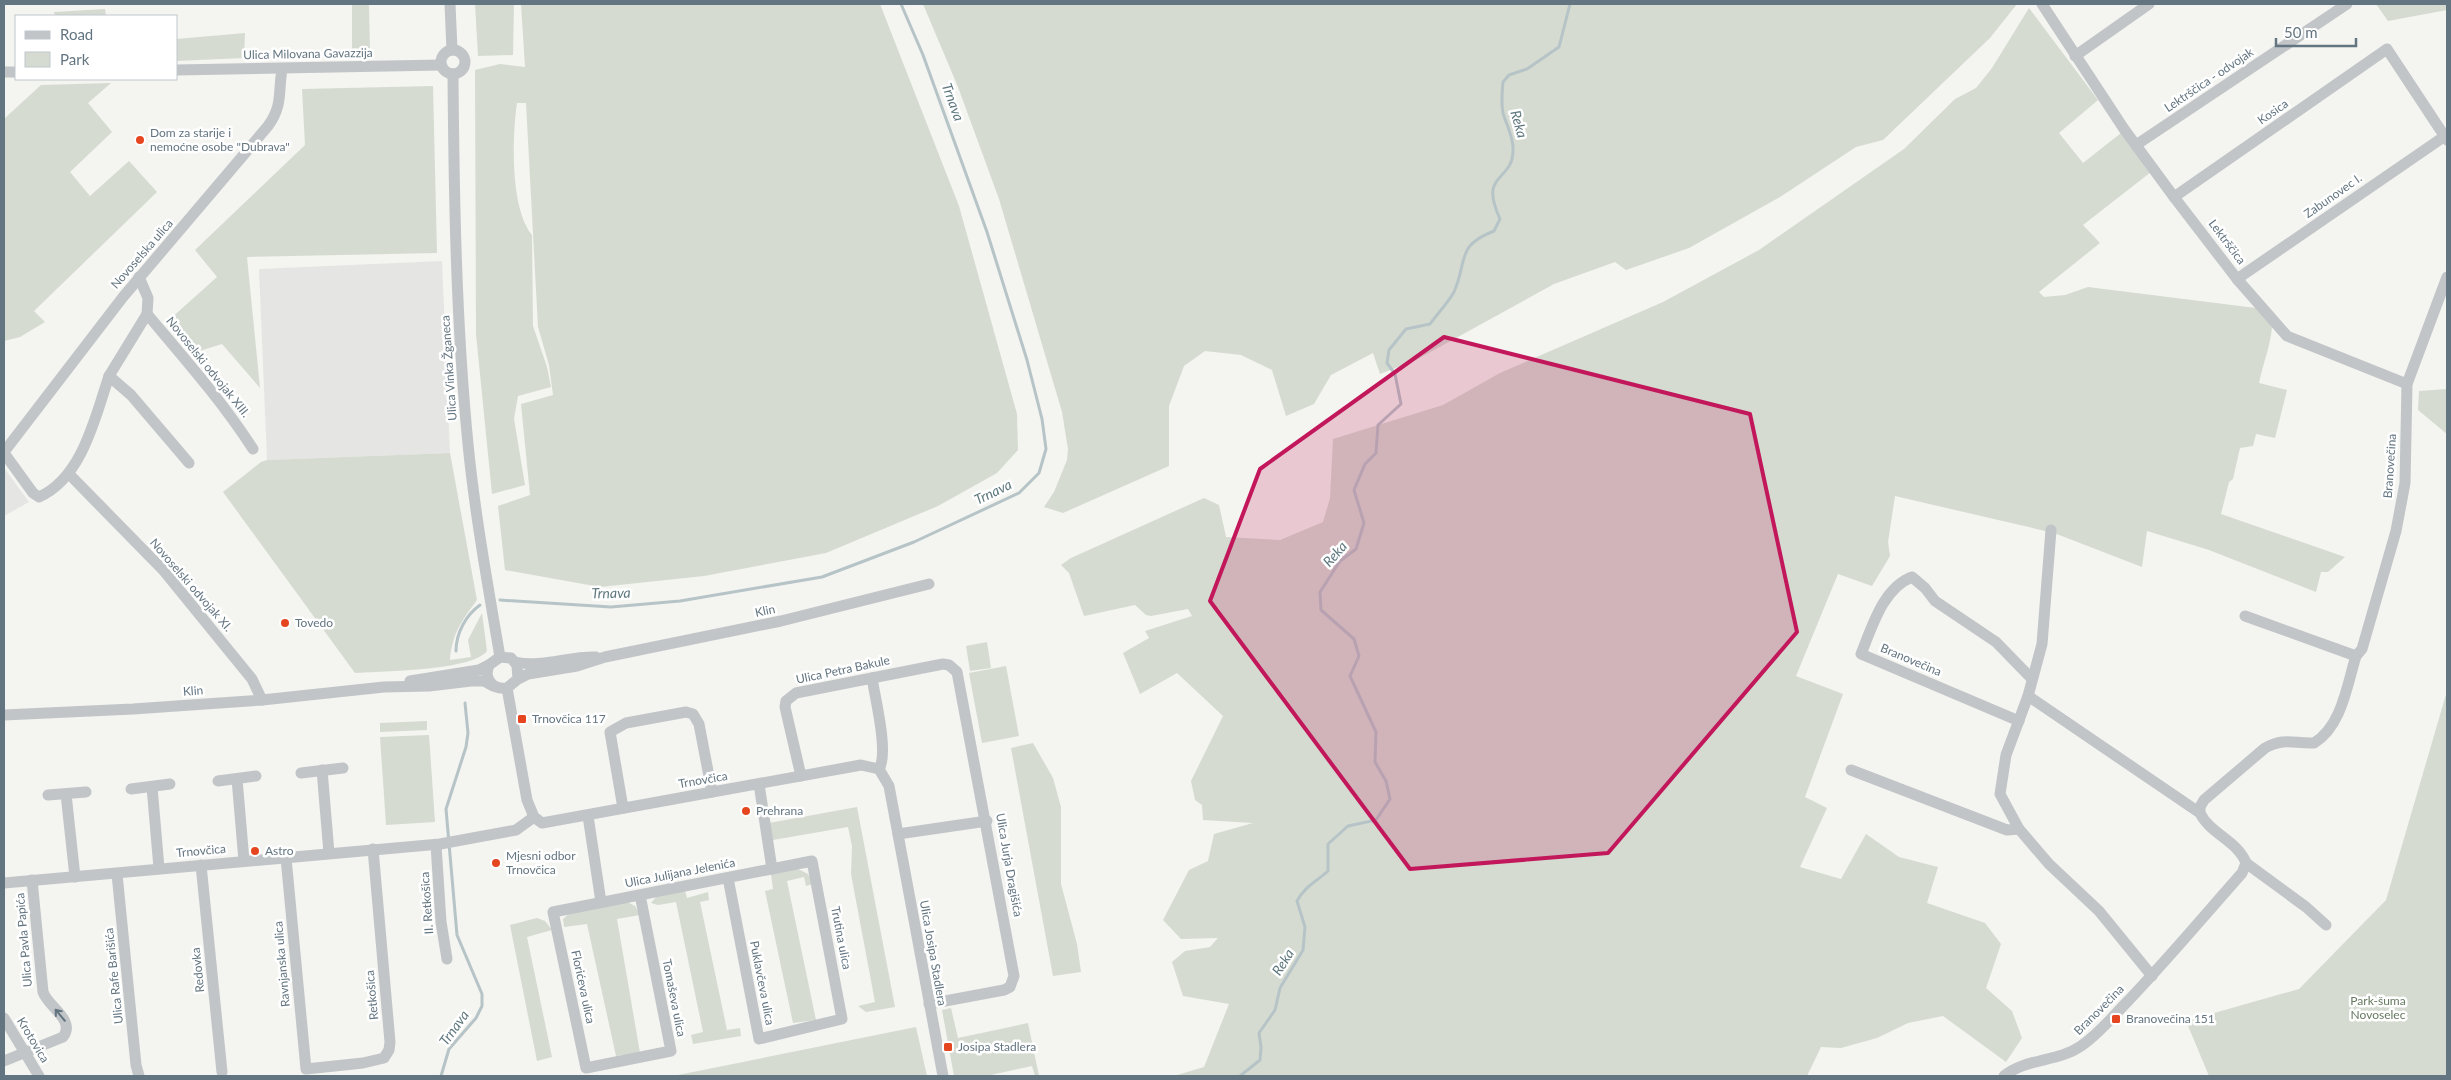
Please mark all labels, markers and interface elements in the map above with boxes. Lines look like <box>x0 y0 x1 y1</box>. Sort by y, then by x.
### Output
legend <box>15 15 178 80</box>
scale bar <box>2276 15 2356 47</box>
text: 50 m <box>2284 23 2318 41</box>
text: Road <box>60 25 93 43</box>
street label: Lektrščica - odvojak <box>2161 44 2257 115</box>
street label: Ulica Milovana Gavazzija <box>243 45 373 62</box>
text: Park <box>60 50 90 68</box>
water label: Trnava <box>939 80 968 123</box>
street label: Kosica <box>2254 96 2291 128</box>
water label: Reka <box>1507 108 1531 140</box>
place label: Dom za starije i nemoćne osobe "Dubrava" <box>150 125 290 154</box>
marker: Dom za starije i nemoćne osobe "Dubrava" <box>134 134 146 146</box>
street label: Zabunovec I. <box>2301 170 2365 221</box>
street label: Novoselska ulica <box>107 216 176 292</box>
street label: Lektrščica <box>2206 216 2249 267</box>
street label: Novoselski odvojak XIII. <box>163 313 254 420</box>
street label: Ulica Vinka Žganeca <box>437 315 460 421</box>
street label: Branovečina <box>2380 433 2399 499</box>
water label: Trnava <box>971 475 1014 508</box>
street label: Novoselski odvojak XI. <box>147 535 236 634</box>
water label: Reka <box>1319 538 1350 570</box>
water label: Trnava <box>591 584 631 601</box>
street label: Klin <box>753 601 776 620</box>
place label: Tovedo <box>295 615 333 630</box>
marker: Tovedo <box>279 617 291 629</box>
street label: Branovečina <box>1878 640 1944 679</box>
street label: Ulica Petra Bakule <box>795 652 891 687</box>
street label: Klin <box>182 682 204 699</box>
place label: Trnovčica 117 <box>532 711 606 726</box>
marker: Trnovčica 117 <box>516 713 528 725</box>
street label: Trnovčica <box>677 768 729 791</box>
place label: Prehrana <box>756 803 803 818</box>
marker: Prehrana <box>740 805 752 817</box>
street label: Ulica Jurja Dragišića <box>993 812 1026 918</box>
street label: Trnovčica <box>175 841 226 860</box>
place label: Astro <box>265 843 294 858</box>
marker: Astro <box>249 845 261 857</box>
place label: Mjesni odbor Trnovčica <box>506 848 576 877</box>
street label: Ulica Julijana Jelenića <box>624 854 736 891</box>
marker: Mjesni odbor Trnovčica <box>490 857 502 869</box>
street label: II. Retkošica <box>417 871 436 935</box>
street label: Ulica Pavla Papića <box>12 892 35 988</box>
street label: Ulica Josipa Stadlera <box>917 899 950 1007</box>
street label: Trutina ulica <box>828 905 855 971</box>
street label: Ravnjanska ulica <box>270 920 293 1008</box>
street label: Ulica Rafe Barišića <box>101 927 126 1025</box>
street label: Puklavčeva ulica <box>747 939 778 1026</box>
water label: Reka <box>1268 945 1297 978</box>
street label: Redovka <box>188 947 207 993</box>
street label: Florićeva ulica <box>568 949 599 1025</box>
street label: Tomaševa ulica <box>660 958 689 1038</box>
street label: Retkošica <box>362 969 381 1021</box>
street label: Branovečina <box>2070 981 2127 1038</box>
park label: Park-šuma Novoselec <box>2350 993 2406 1022</box>
water label: Trnava <box>435 1007 472 1049</box>
one-way arrow <box>55 1009 66 1022</box>
place label: Branovečina 151 <box>2126 1011 2215 1026</box>
marker: Branovečina 151 <box>2110 1013 2122 1025</box>
street label: Krotovica <box>14 1014 53 1065</box>
place label: Josipa Stadlera <box>958 1039 1036 1054</box>
marker: Josipa Stadlera <box>942 1041 954 1053</box>

